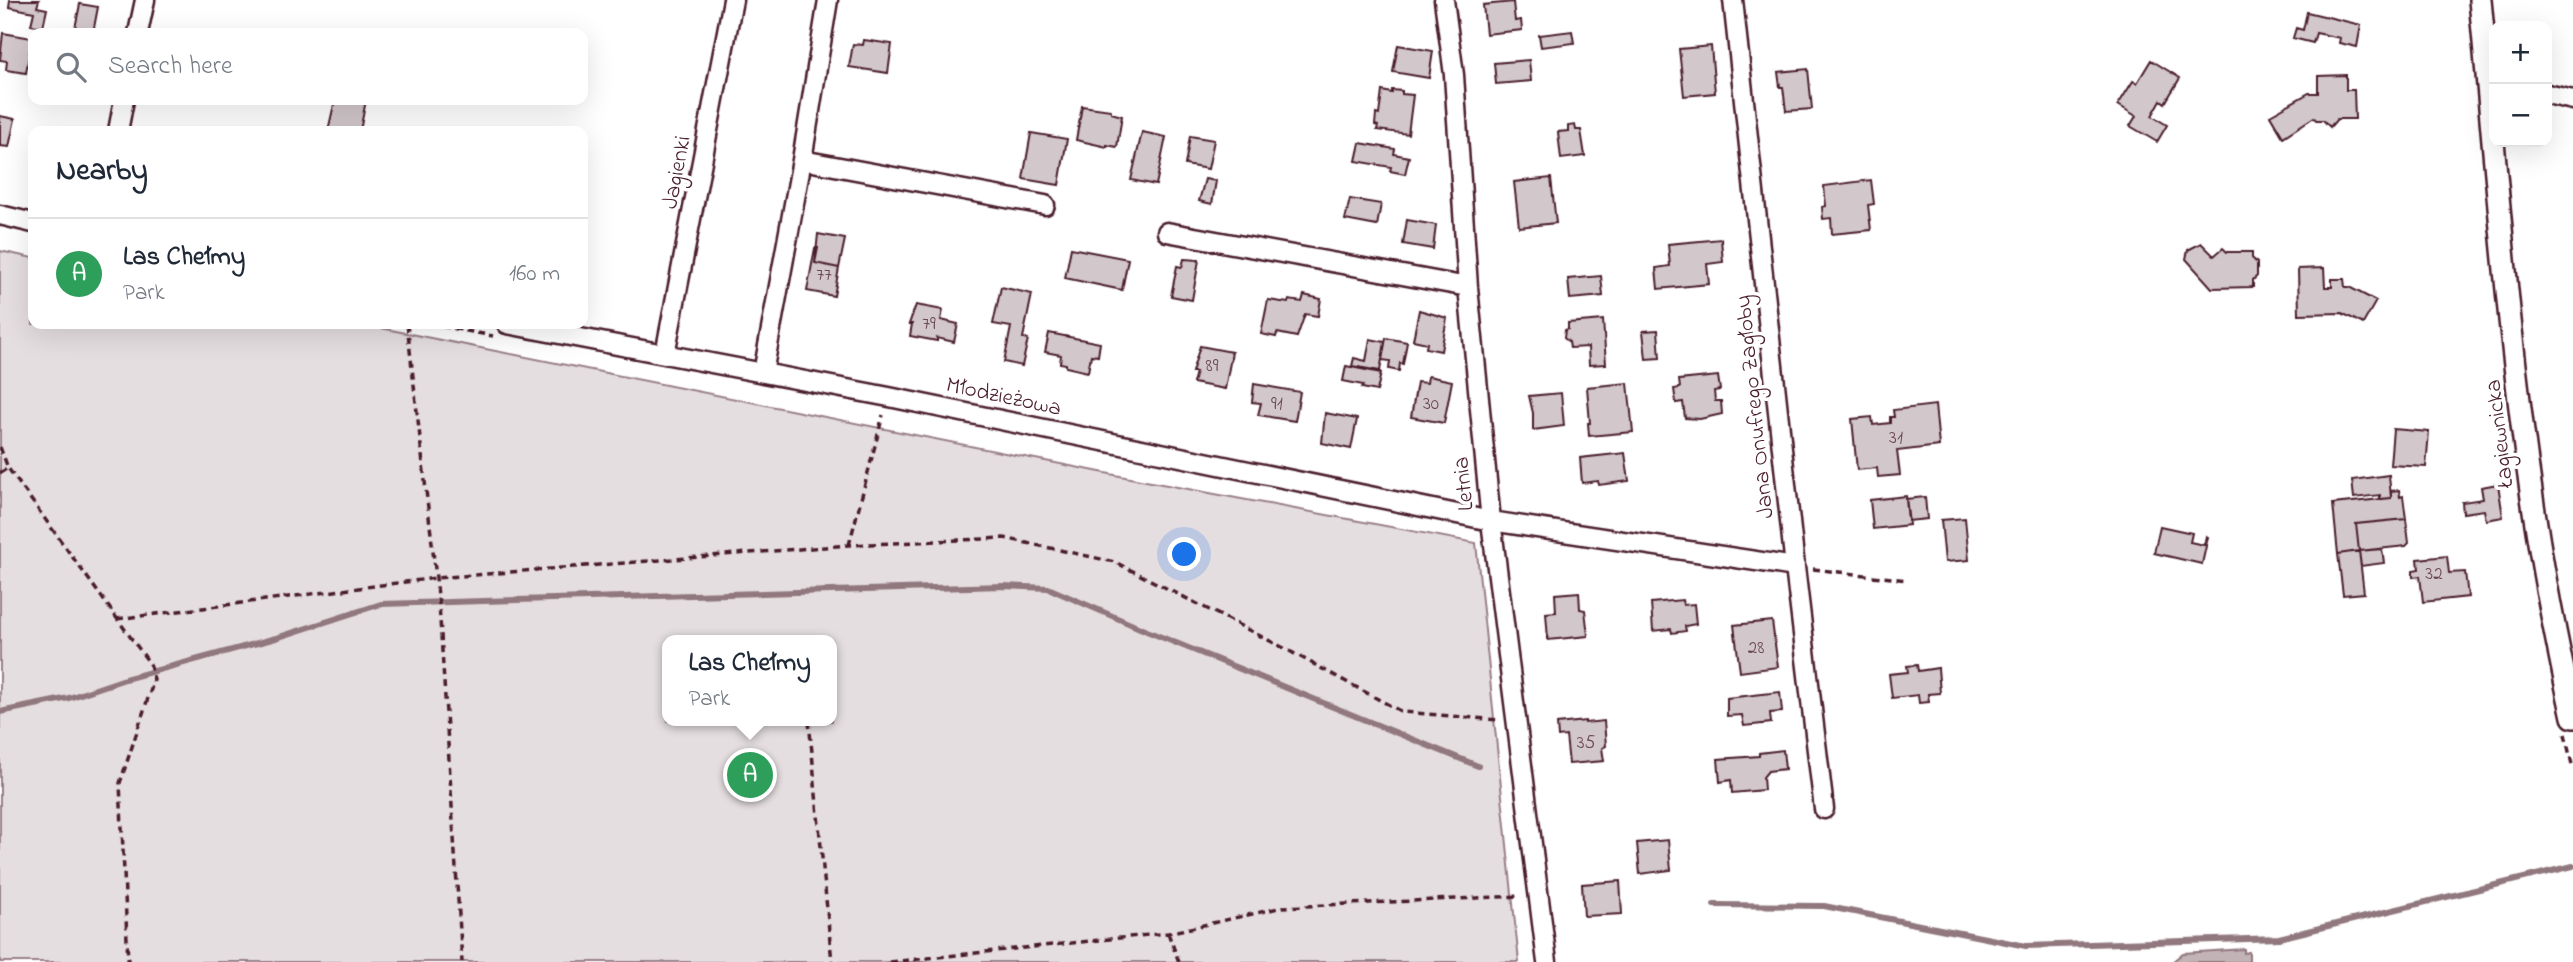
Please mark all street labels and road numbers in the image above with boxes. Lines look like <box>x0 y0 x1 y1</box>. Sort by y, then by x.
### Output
street label: Jagienki <box>654 133 702 212</box>
street label: Jana Onufrego Zagłoby <box>1727 293 1786 520</box>
street label: Młodzieżowa <box>943 369 1064 426</box>
street label: Łagiewnicka <box>2477 377 2525 491</box>
street label: Letnia <box>1445 455 1484 513</box>

